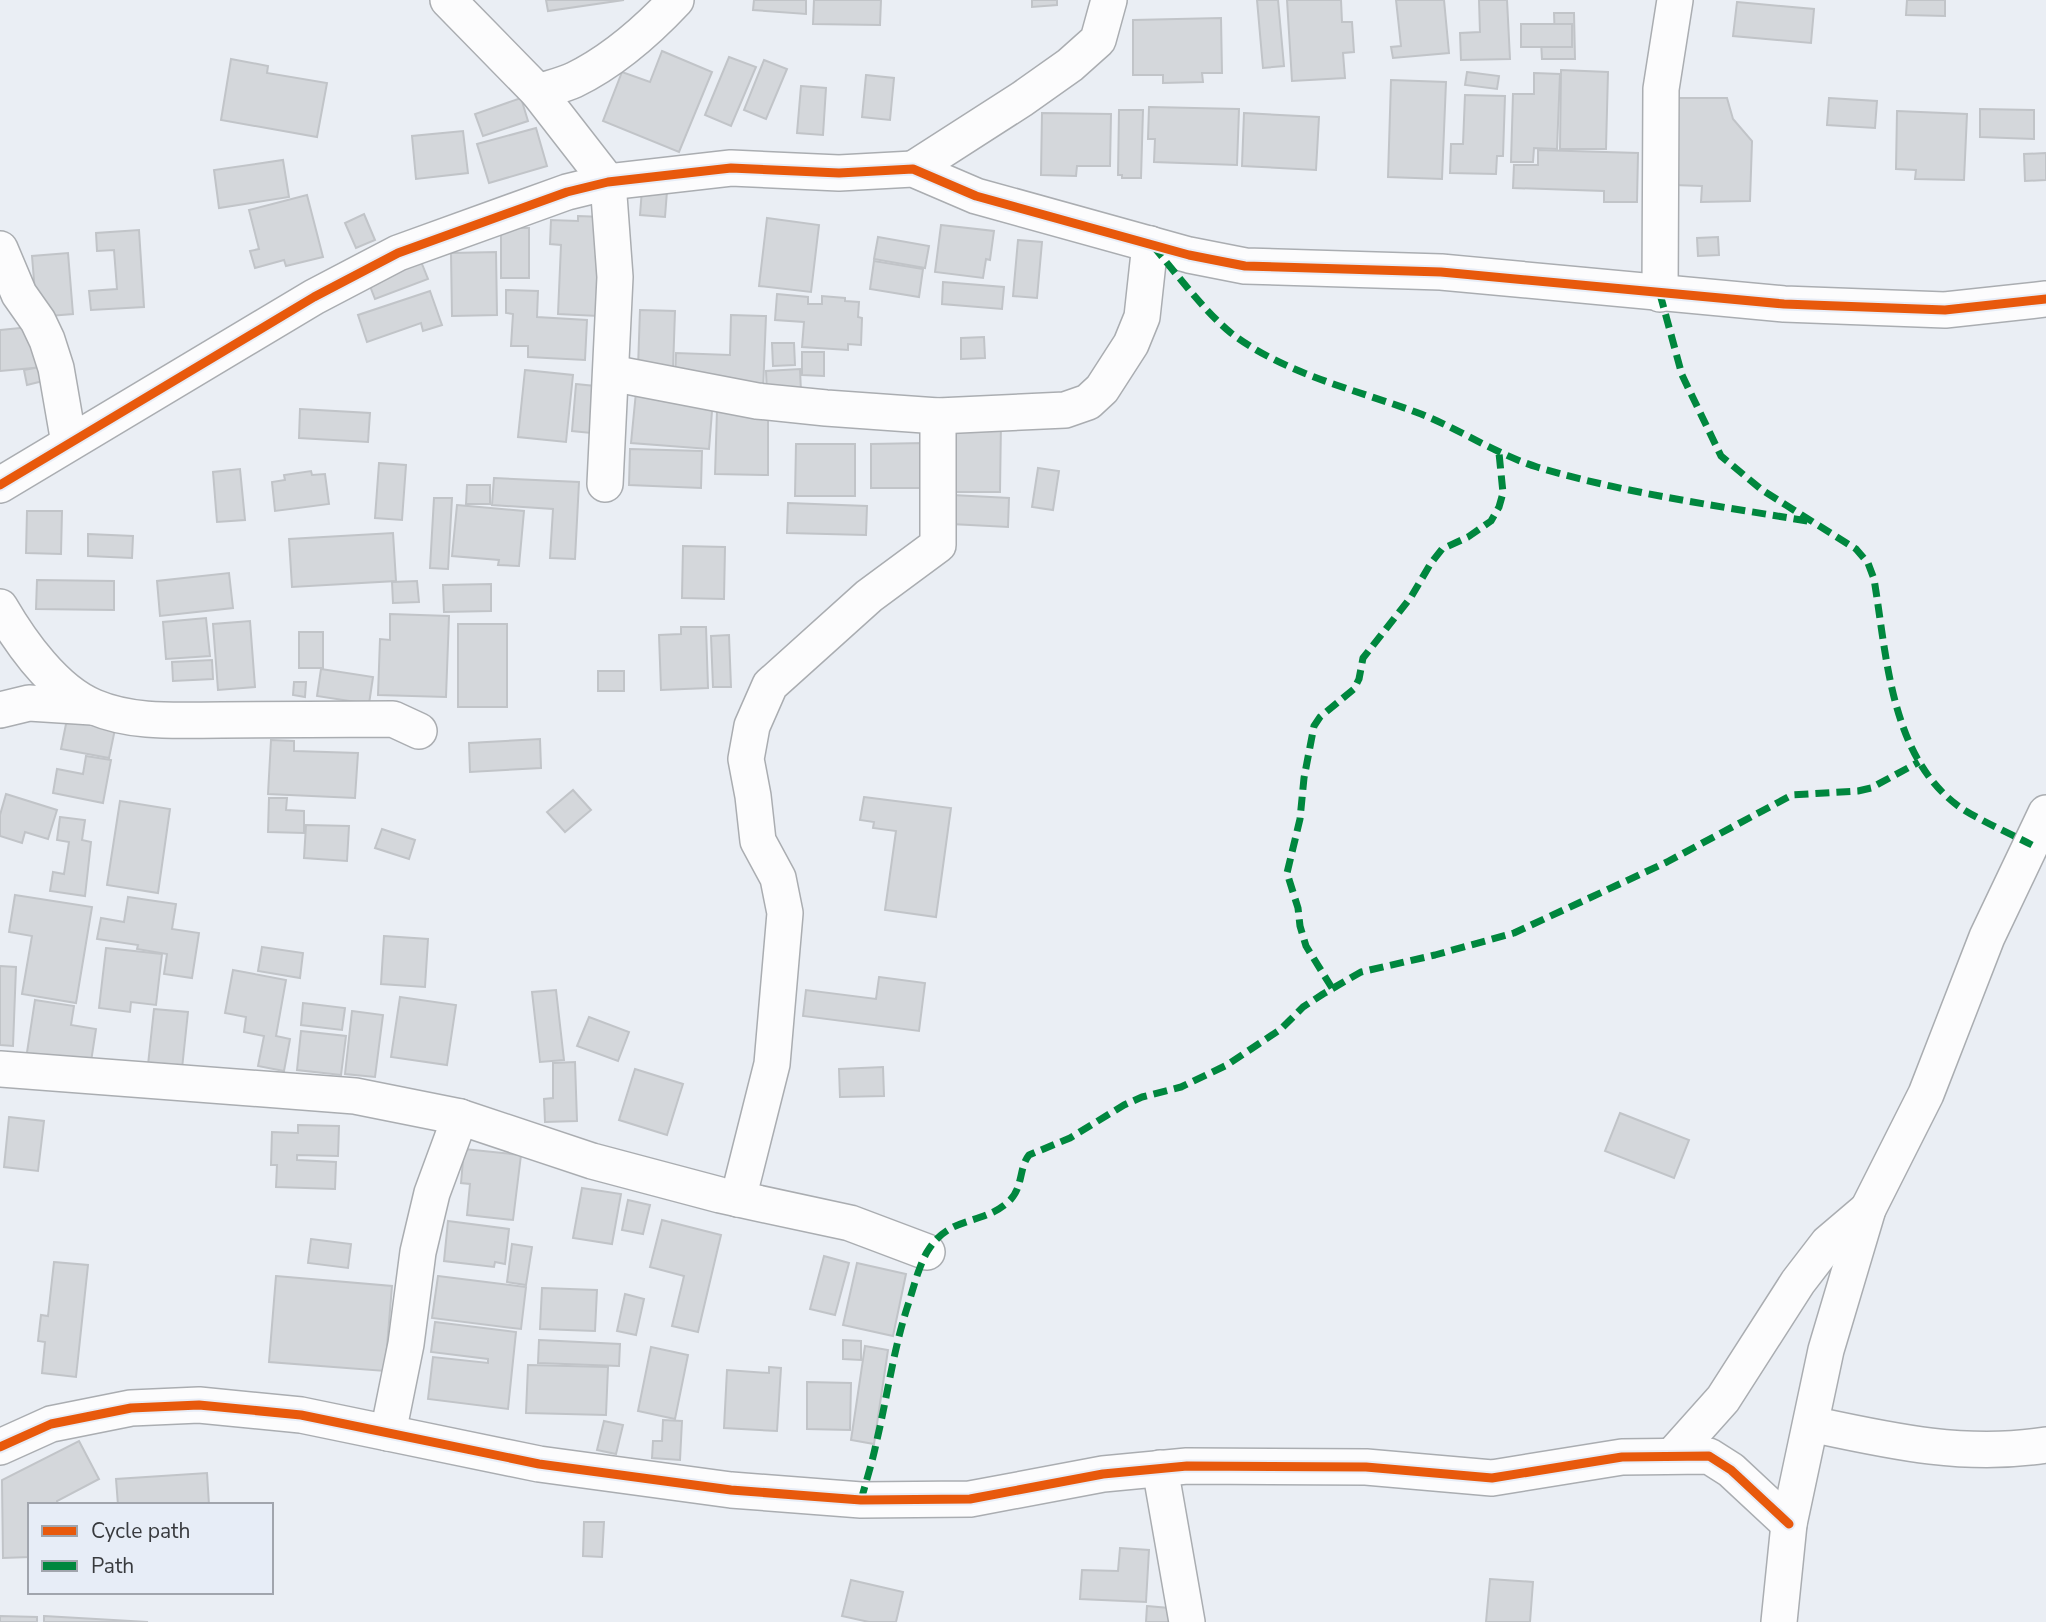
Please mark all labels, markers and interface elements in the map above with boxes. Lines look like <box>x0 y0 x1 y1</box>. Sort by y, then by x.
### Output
legend <box>28 1503 273 1594</box>
text: Cycle path <box>91 1517 190 1545</box>
text: Path <box>91 1552 134 1580</box>

